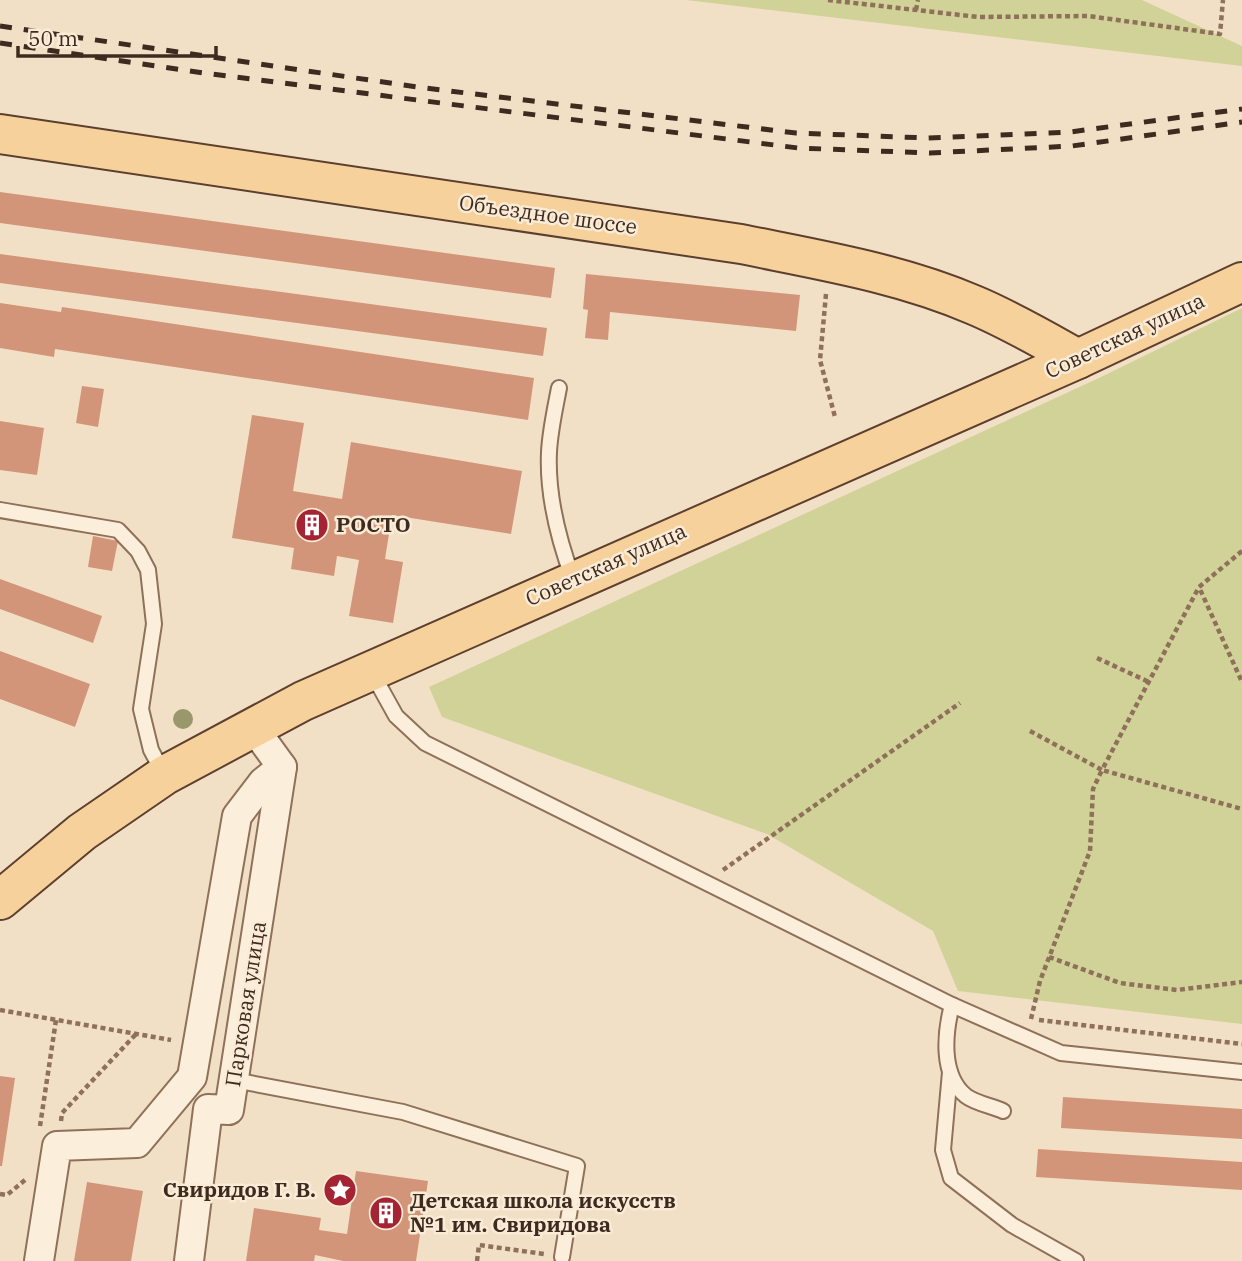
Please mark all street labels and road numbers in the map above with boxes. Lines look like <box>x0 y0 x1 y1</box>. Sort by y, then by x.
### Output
street label: Объездное шоссе <box>457 188 639 240</box>
street label: Советская улица <box>1040 286 1209 384</box>
street label: Советская улица <box>521 516 690 612</box>
street label: Парковая улица <box>218 919 272 1089</box>

